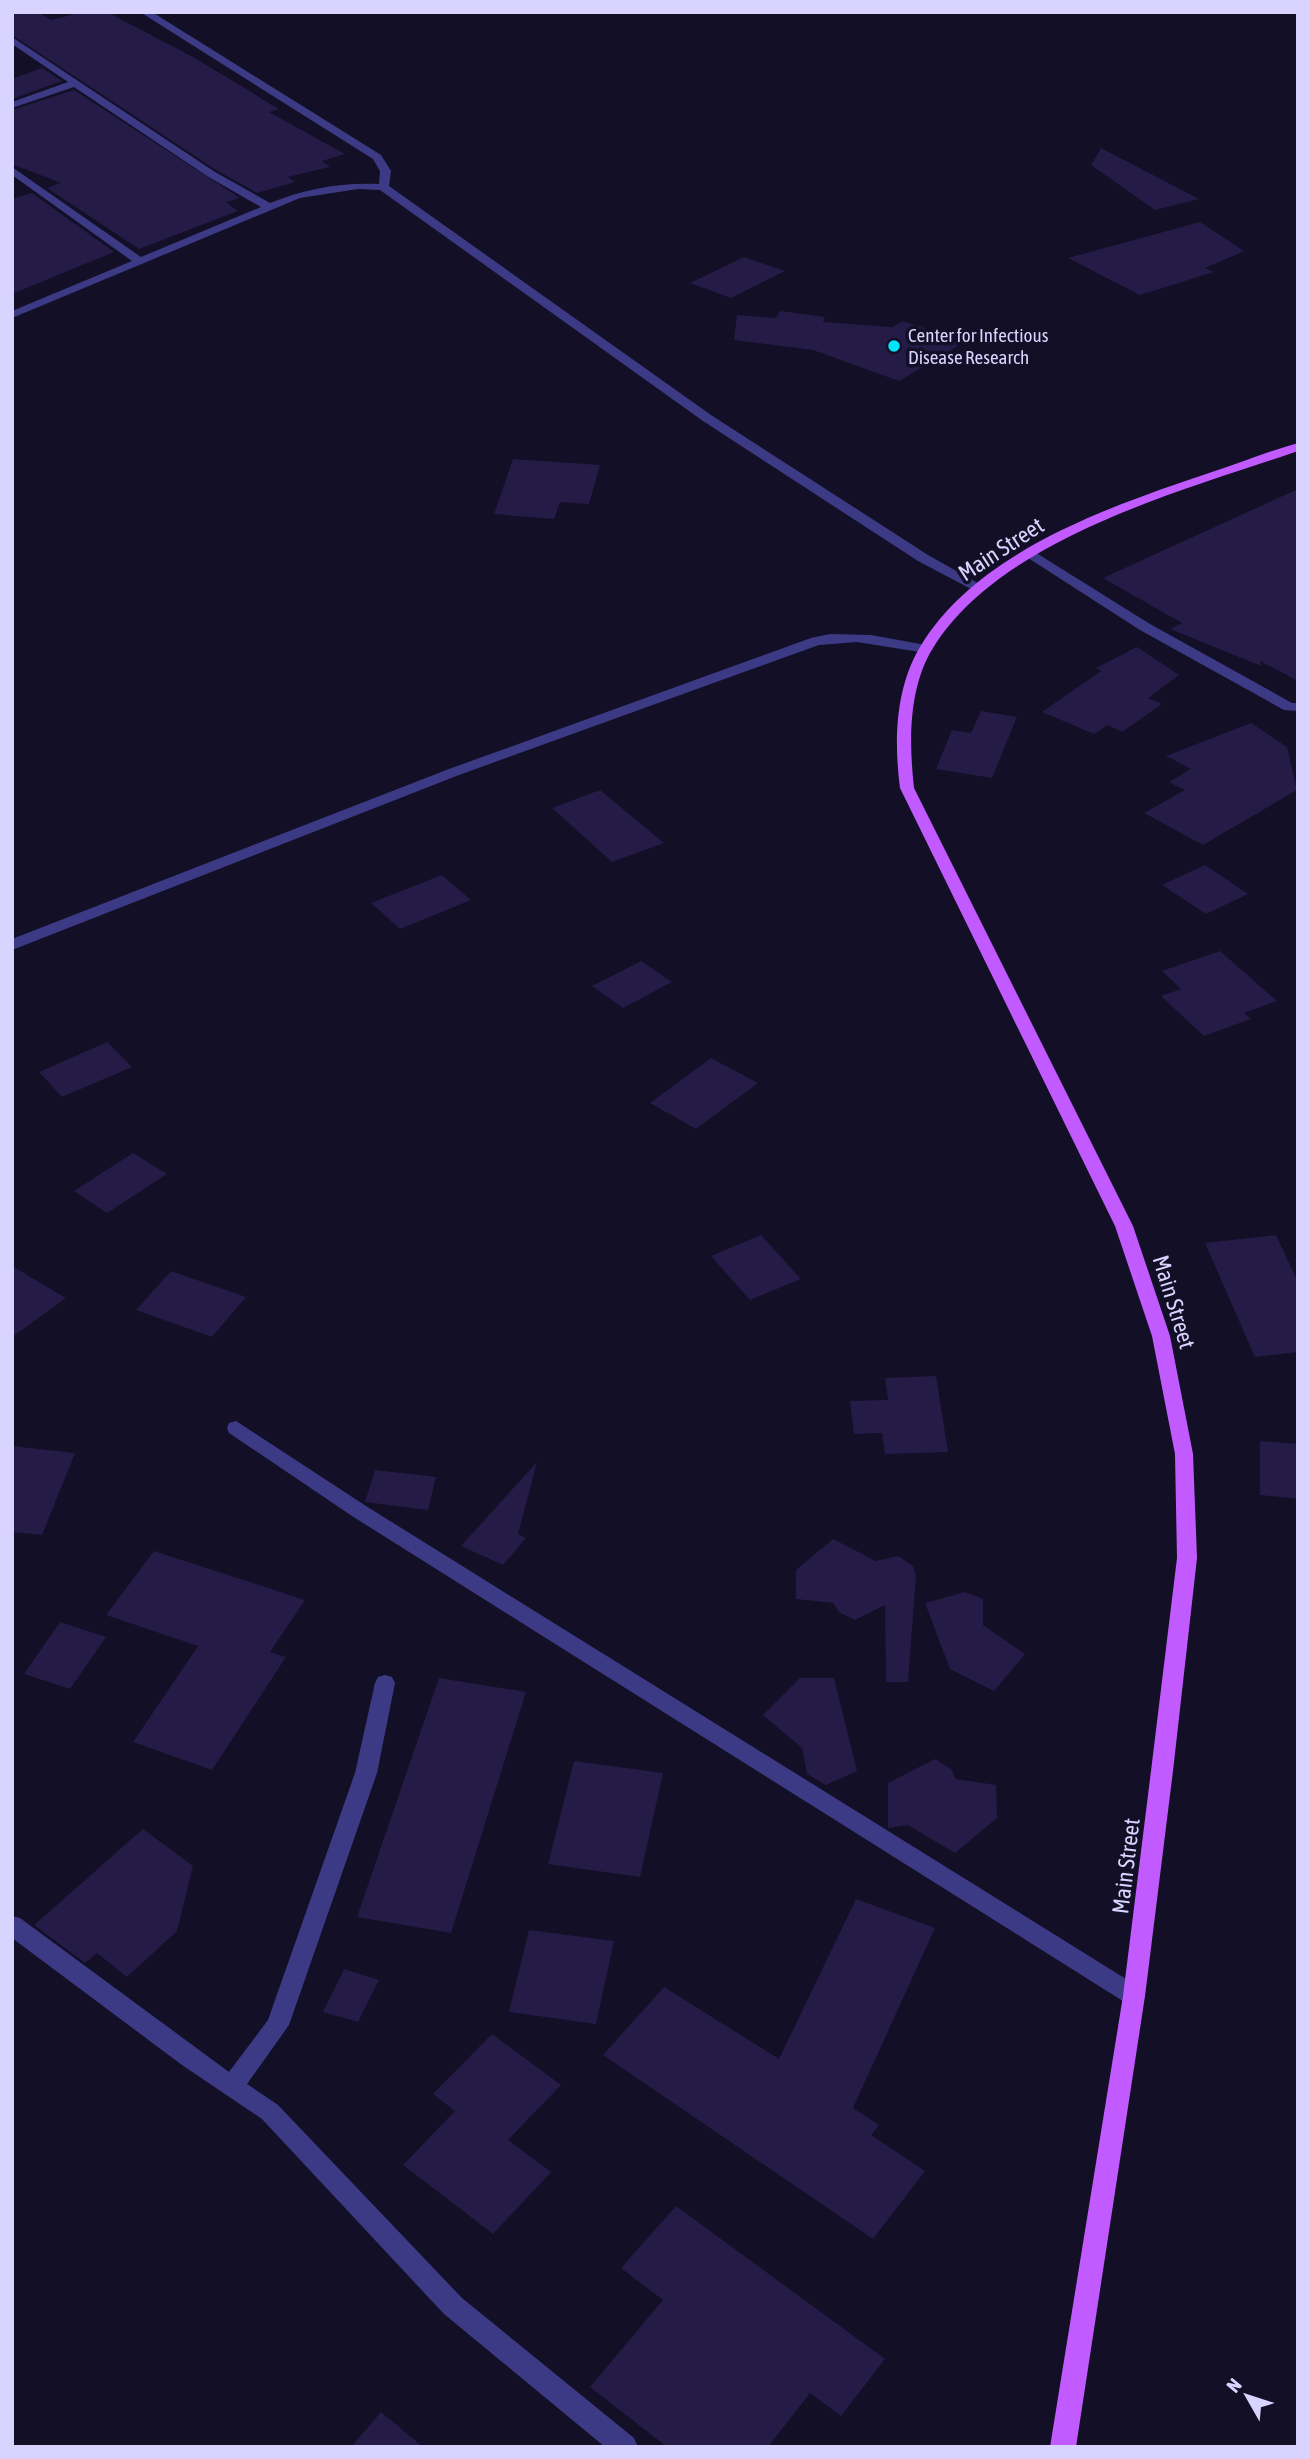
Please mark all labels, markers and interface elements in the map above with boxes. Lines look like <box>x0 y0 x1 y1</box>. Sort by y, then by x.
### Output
place label: Center for Infectious Disease Research <box>908 324 1049 368</box>
marker: Center for Infectious Disease Research <box>886 338 902 354</box>
street label: Main Street <box>954 512 1048 586</box>
street label: Main Street <box>1148 1252 1200 1352</box>
street label: Main Street <box>1107 1817 1145 1915</box>
north arrow <box>1212 2361 1282 2431</box>
text: N <box>1222 2374 1246 2397</box>

